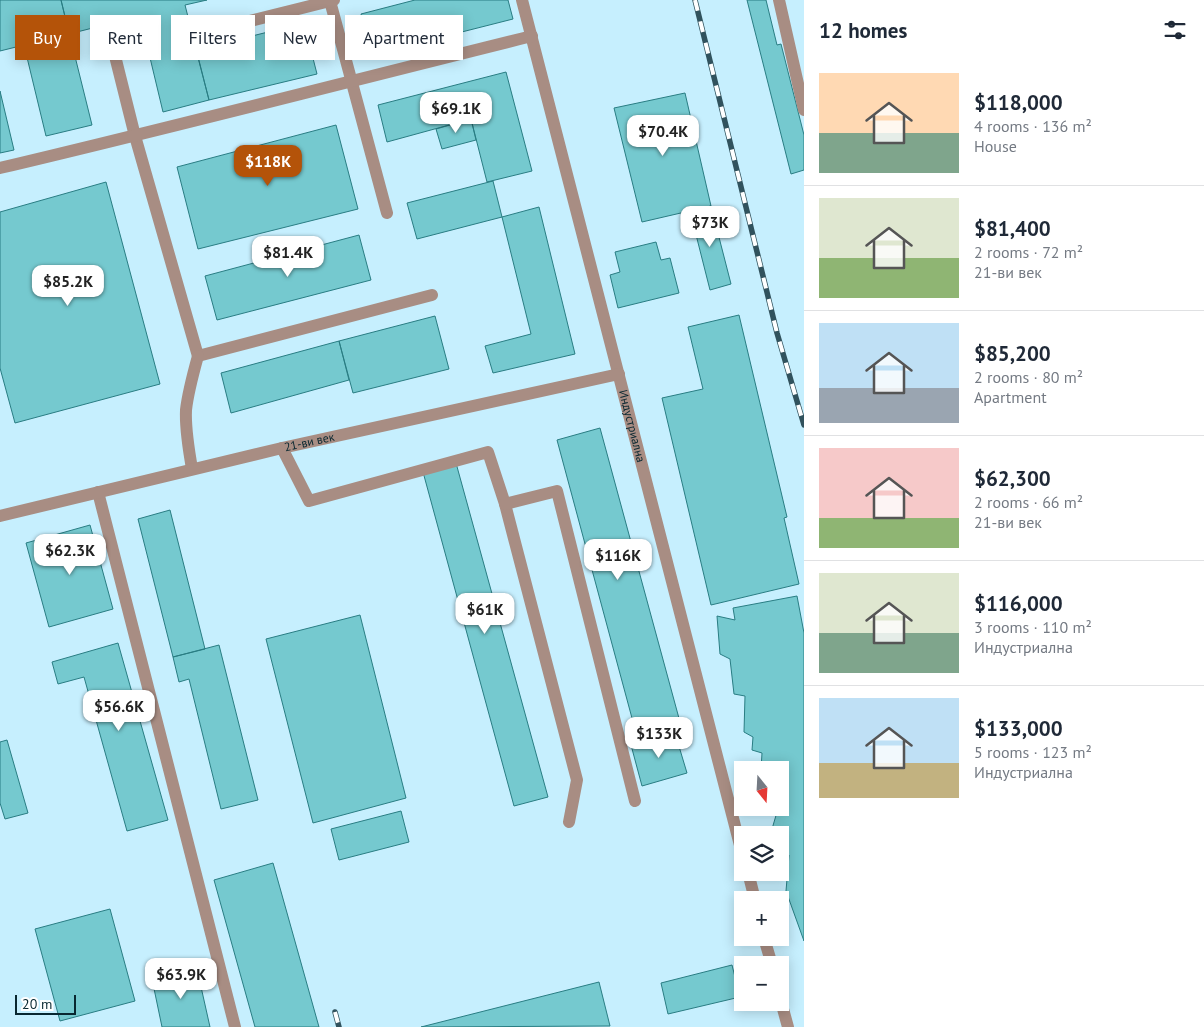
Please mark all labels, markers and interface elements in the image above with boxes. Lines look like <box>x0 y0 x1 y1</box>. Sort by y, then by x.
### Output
chip: Buy <box>15 15 80 60</box>
chip: Rent <box>90 15 161 60</box>
chip: Filters <box>171 15 255 60</box>
chip: New <box>265 15 335 60</box>
chip: Apartment <box>345 15 463 60</box>
icon: filters <box>1161 16 1189 44</box>
text: 12 homes <box>819 17 907 44</box>
text: $118,000 <box>974 89 1063 116</box>
pin: $69.1K <box>415 92 497 134</box>
icon: home <box>859 93 919 153</box>
text: $69.1K <box>431 98 481 118</box>
pin: $70.4K <box>622 114 704 157</box>
text: 4 rooms · 136 m² <box>974 116 1092 136</box>
text: $70.4K <box>638 121 688 141</box>
text: House <box>974 136 1017 156</box>
pin: $118K <box>233 144 303 187</box>
text: $118K <box>245 151 291 171</box>
pin: $73K <box>680 206 740 248</box>
text: $73K <box>691 212 729 232</box>
text: $81,400 <box>974 215 1051 242</box>
icon: home <box>859 218 919 278</box>
pin: $81.4K <box>247 236 329 278</box>
text: $81.4K <box>263 242 313 262</box>
text: 2 rooms · 72 m² <box>974 242 1083 262</box>
text: 21-ви век <box>974 262 1042 282</box>
pin: $85.2K <box>27 264 109 307</box>
text: $85.2K <box>43 271 93 291</box>
text: $85,200 <box>974 340 1051 367</box>
icon: home <box>859 343 919 403</box>
text: 2 rooms · 80 m² <box>974 367 1083 387</box>
text: Apartment <box>974 387 1047 407</box>
street label: Индустриална <box>616 388 649 464</box>
street label: 21-ви век <box>283 429 336 454</box>
text: $62,300 <box>974 465 1051 492</box>
icon: home <box>859 468 919 528</box>
text: 2 rooms · 66 m² <box>974 492 1083 512</box>
text: 21-ви век <box>974 512 1042 532</box>
pin: $62.3K <box>29 534 111 576</box>
pin: $116K <box>583 538 653 581</box>
text: $62.3K <box>45 540 95 560</box>
text: $116K <box>595 545 641 565</box>
text: $116,000 <box>974 590 1063 617</box>
pin: $61K <box>455 592 515 635</box>
icon: home <box>859 593 919 653</box>
text: $61K <box>466 599 504 619</box>
text: 3 rooms · 110 m² <box>974 617 1092 637</box>
text: Индустриална <box>974 637 1073 657</box>
pin: $56.6K <box>78 690 160 732</box>
text: $56.6K <box>94 696 144 716</box>
text: $133,000 <box>974 715 1063 742</box>
pin: $133K <box>624 716 694 759</box>
icon: home <box>859 718 919 778</box>
text: $133K <box>636 723 682 743</box>
text: 5 rooms · 123 m² <box>974 742 1092 762</box>
north arrow <box>734 761 789 816</box>
map controls <box>734 761 789 1011</box>
text: Индустриална <box>974 762 1073 782</box>
button: layers <box>734 826 789 881</box>
button: + <box>734 891 789 946</box>
button: − <box>734 956 789 1011</box>
pin: $63.9K <box>140 958 222 1000</box>
text: $63.9K <box>156 964 206 984</box>
scale bar <box>15 992 76 1015</box>
text: 20 m <box>22 995 52 1013</box>

